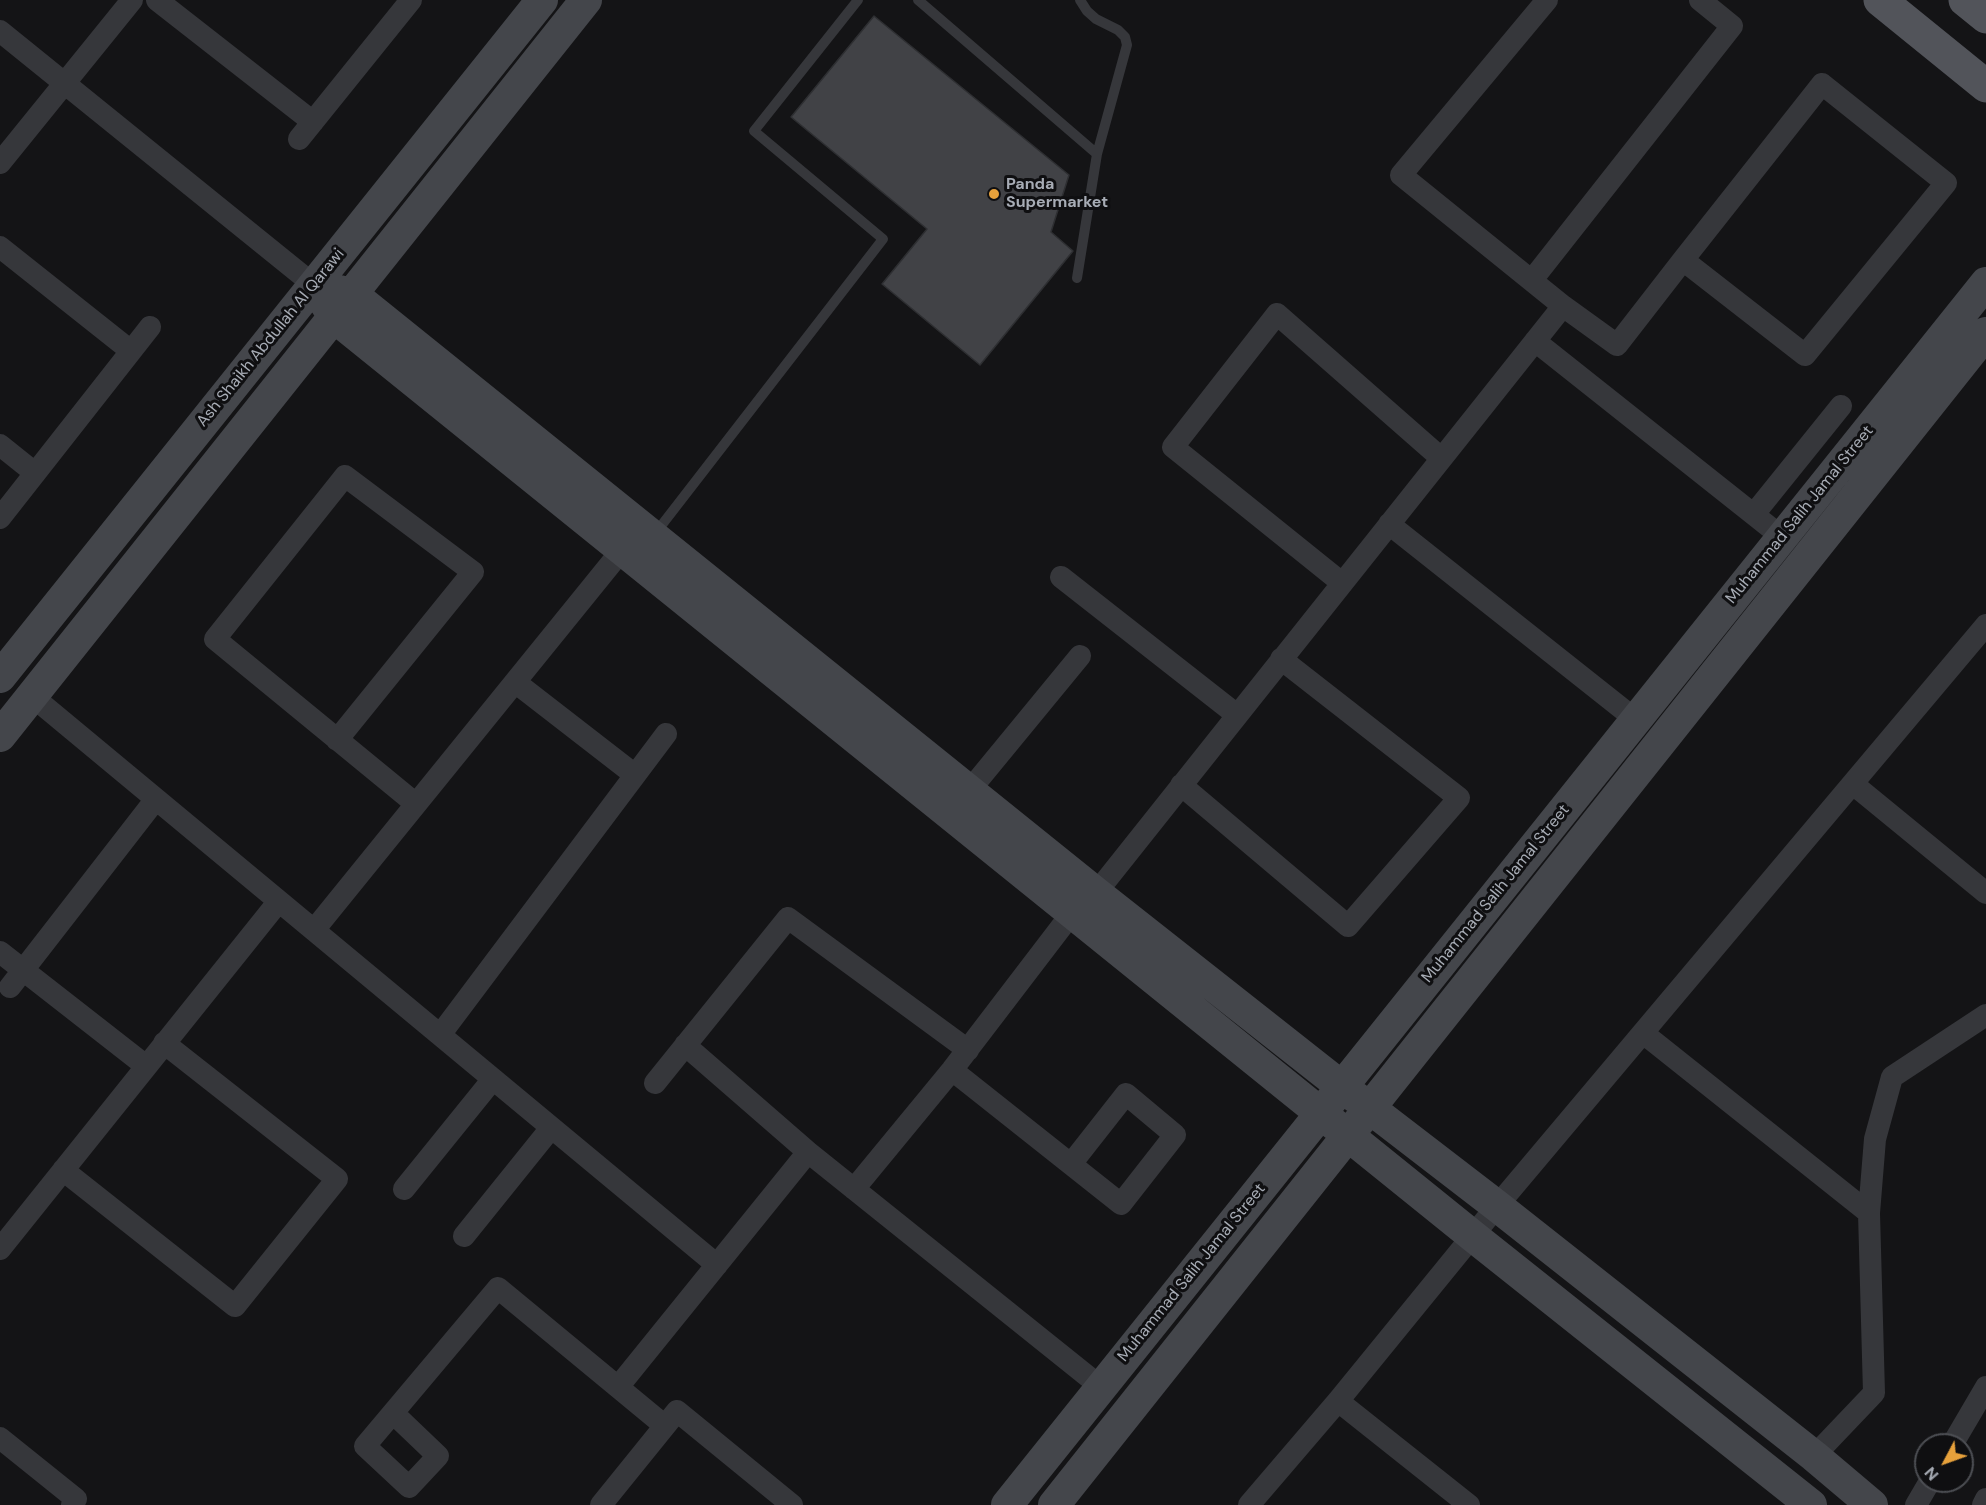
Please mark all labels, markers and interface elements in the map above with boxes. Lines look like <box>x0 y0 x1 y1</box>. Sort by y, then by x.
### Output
place label: Panda Supermarket <box>1006 175 1108 213</box>
marker: Panda Supermarket <box>987 187 1001 201</box>
street label: Ash Shaikh Abdullah Al Qarawi <box>193 245 349 431</box>
street label: Muhammad Salih Jamal Street <box>1722 422 1878 608</box>
street label: Muhammad Salih Jamal Street <box>1418 801 1574 987</box>
street label: Muhammad Salih Jamal Street <box>1114 1180 1270 1366</box>
north arrow <box>1914 1433 1974 1493</box>
text: N <box>1920 1463 1943 1485</box>

